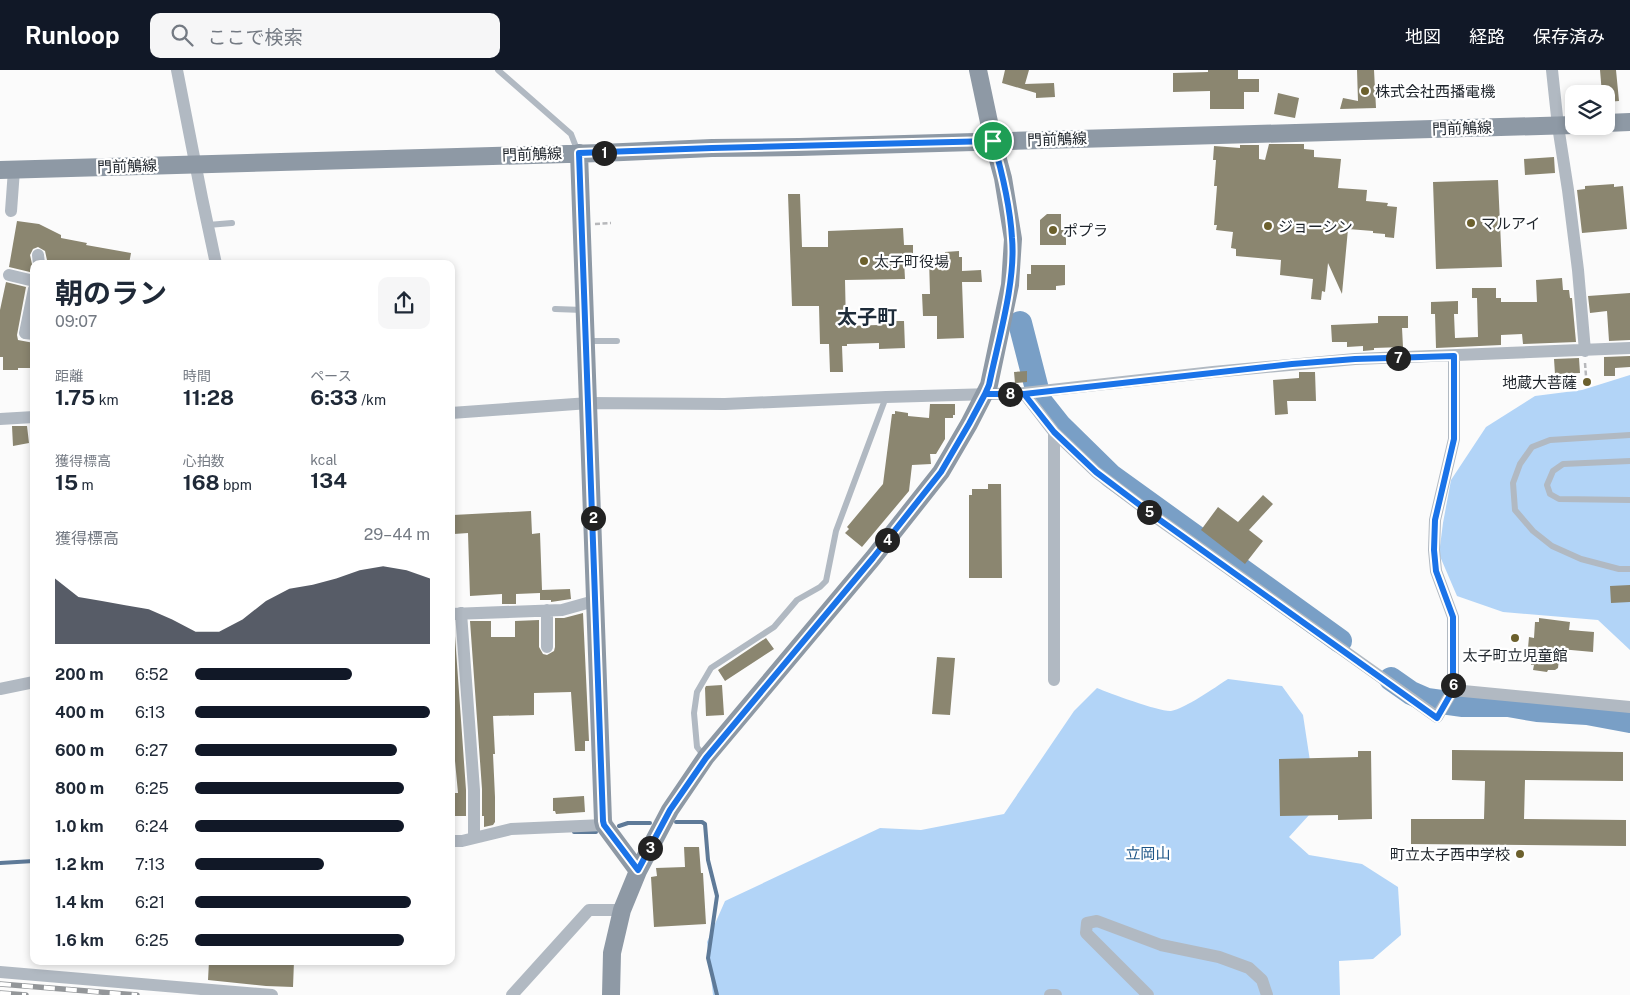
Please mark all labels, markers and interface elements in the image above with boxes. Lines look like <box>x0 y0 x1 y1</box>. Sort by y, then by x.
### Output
search box <box>150 13 500 58</box>
text: Runloop <box>25 21 120 49</box>
icon: search <box>168 21 196 49</box>
text: ここで検索 <box>208 26 303 48</box>
text: 地図 <box>1405 26 1441 47</box>
text: 経路 <box>1469 26 1505 47</box>
text: 保存済み <box>1533 26 1605 47</box>
place label: 株式会社西播電機 <box>1375 83 1495 100</box>
marker: 株式会社西播電機 <box>1359 85 1371 97</box>
map controls <box>1565 85 1615 135</box>
button: layers <box>1565 85 1615 135</box>
street label: 門前鵤線 <box>1432 118 1492 138</box>
pin <box>972 120 1014 162</box>
icon: arrive <box>979 127 1007 155</box>
street label: 門前鵤線 <box>1027 129 1087 149</box>
pin: 1 <box>592 140 616 166</box>
street label: 門前鵤線 <box>502 144 562 164</box>
text: 1 <box>602 145 608 161</box>
street label: 門前鵤線 <box>97 156 157 176</box>
place label: マルアイ <box>1481 215 1540 232</box>
marker: マルアイ <box>1465 217 1477 229</box>
place label: ジョーシン <box>1278 218 1353 235</box>
marker: ジョーシン <box>1262 220 1274 232</box>
place label: ポプラ <box>1063 222 1108 239</box>
marker: ポプラ <box>1047 224 1059 236</box>
place label: 太子町役場 <box>874 253 949 270</box>
marker: 太子町役場 <box>858 255 870 267</box>
text: 朝のラン <box>55 276 167 309</box>
button: share <box>378 277 430 329</box>
district label: 太子町 <box>837 305 897 329</box>
text: 09:07 <box>55 312 97 331</box>
pin: 7 <box>1386 346 1410 370</box>
text: 7 <box>1394 350 1403 366</box>
text: 距離 <box>55 368 83 384</box>
text: 時間 <box>183 368 211 384</box>
text: ペース <box>310 368 352 384</box>
place label: 地蔵大菩薩 <box>1502 374 1577 391</box>
marker: 地蔵大菩薩 <box>1581 376 1593 388</box>
pin: 8 <box>998 382 1022 406</box>
text: 1.75 <box>55 385 95 410</box>
text: 11:28 <box>183 385 234 410</box>
text: 6:33 <box>310 385 358 410</box>
text: 8 <box>1006 386 1015 402</box>
text: km <box>95 392 119 408</box>
text: /km <box>358 392 386 408</box>
text: kcal <box>310 452 337 468</box>
text: 獲得標高 <box>55 453 111 469</box>
text: 心拍数 <box>183 453 225 469</box>
text: 134 <box>310 468 347 493</box>
text: 15 <box>55 470 78 495</box>
text: 168 <box>183 470 220 495</box>
text: m <box>78 477 94 493</box>
text: bpm <box>220 477 252 493</box>
pin: 5 <box>1136 500 1162 524</box>
text: 5 <box>1145 504 1154 520</box>
pin: 2 <box>580 506 606 530</box>
text: 2 <box>589 510 598 526</box>
text: 29–44 m <box>364 525 430 544</box>
pin: 4 <box>874 528 900 552</box>
text: 獲得標高 <box>55 529 119 548</box>
text: 4 <box>883 532 892 548</box>
marker: 太子町立児童館 <box>1509 632 1521 644</box>
place label: 太子町立児童館 <box>1462 647 1568 664</box>
text: 200 m <box>55 665 104 684</box>
text: 6:52 <box>135 665 168 684</box>
pin: 6 <box>1440 672 1466 698</box>
text: 6 <box>1449 677 1458 693</box>
text: 400 m <box>55 703 104 722</box>
text: 6:13 <box>135 703 165 722</box>
text: 600 m <box>55 741 104 760</box>
text: 6:27 <box>135 741 168 760</box>
text: 800 m <box>55 779 104 798</box>
text: 6:25 <box>135 779 169 798</box>
text: 1.0 km <box>55 817 104 836</box>
text: 6:24 <box>135 817 168 836</box>
pin: 3 <box>638 836 662 860</box>
text: 3 <box>646 840 655 856</box>
park label: 立岡山 <box>1125 845 1171 862</box>
place label: 町立太子西中学校 <box>1390 846 1510 863</box>
marker: 町立太子西中学校 <box>1514 848 1526 860</box>
text: 1.2 km <box>55 855 104 874</box>
text: 7:13 <box>135 855 165 874</box>
text: 1.4 km <box>55 893 104 912</box>
text: 6:21 <box>135 893 165 912</box>
text: 1.6 km <box>55 931 104 950</box>
text: 6:25 <box>135 931 169 950</box>

